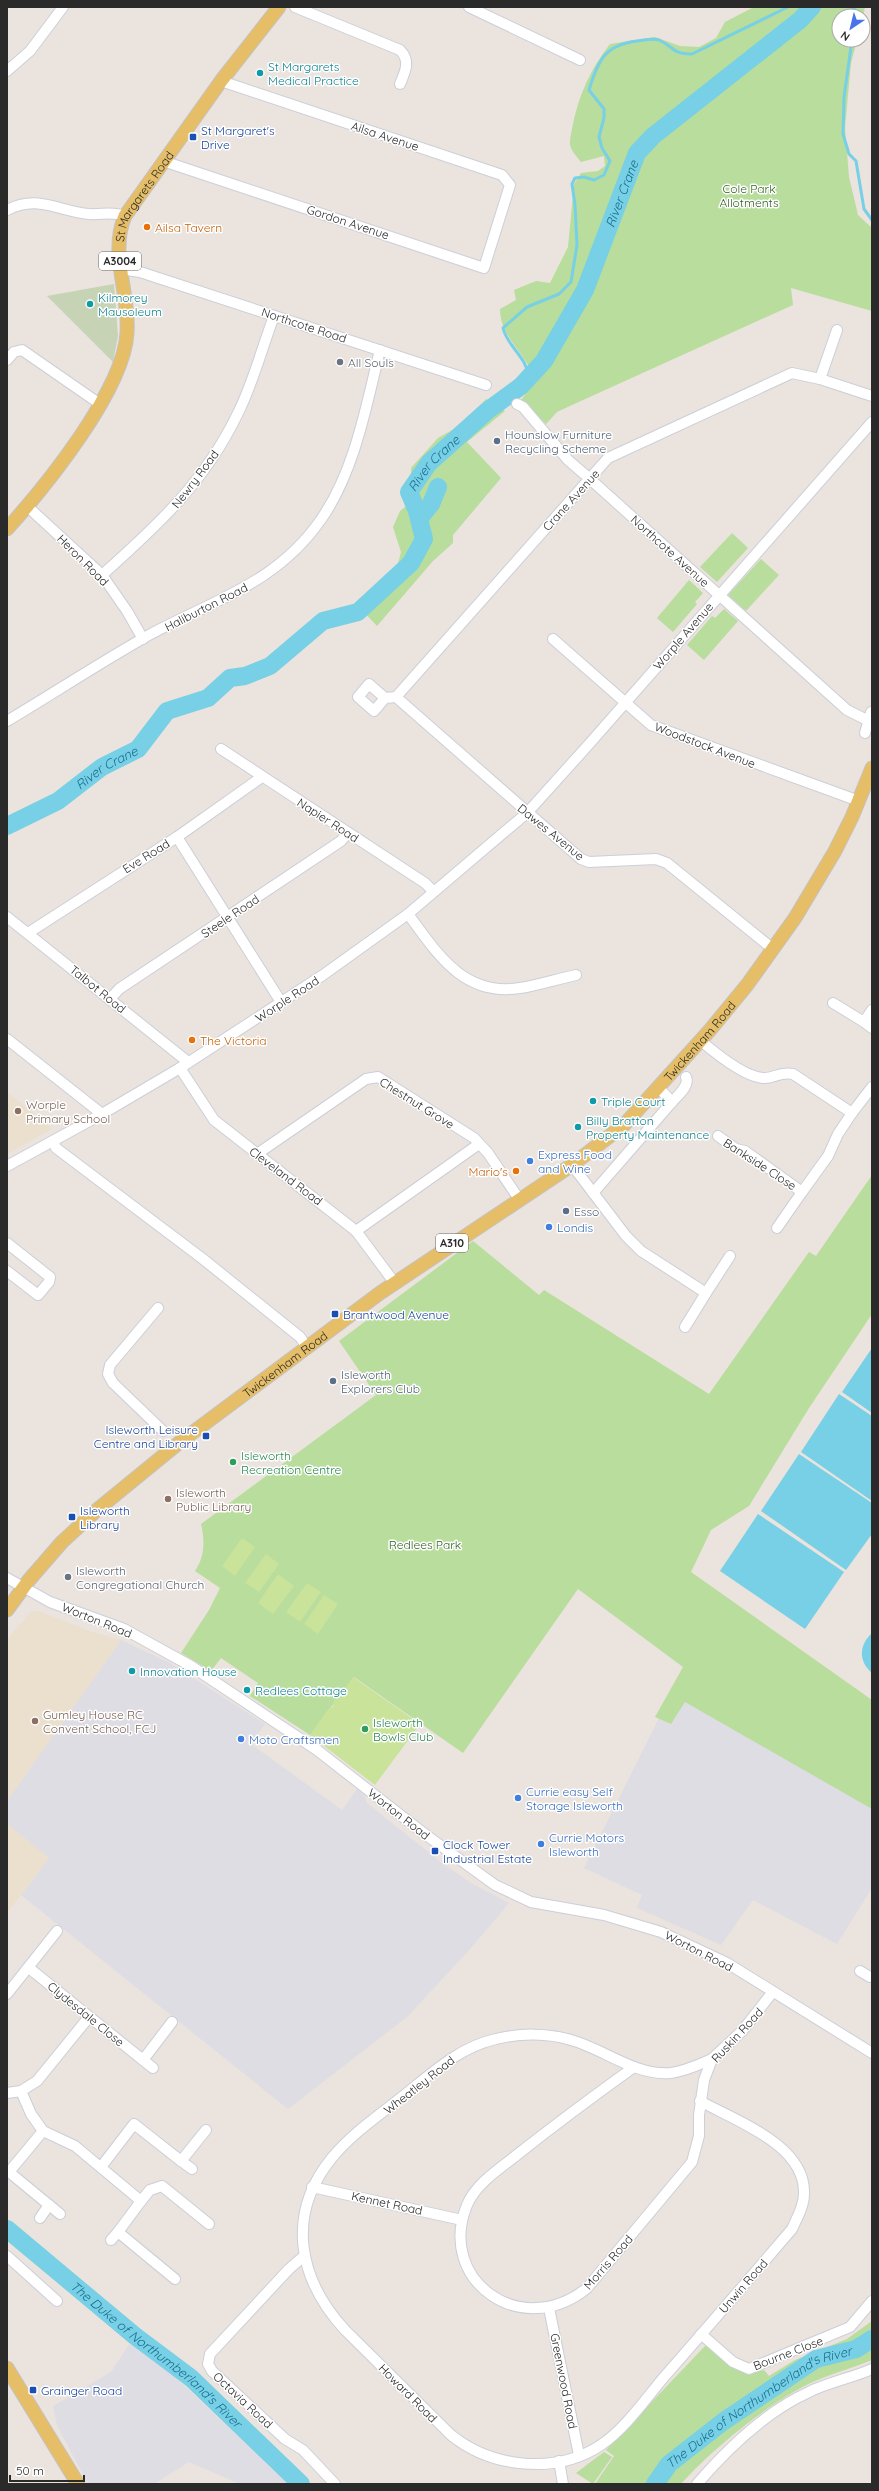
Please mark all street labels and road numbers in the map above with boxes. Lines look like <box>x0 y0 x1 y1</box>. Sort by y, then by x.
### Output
street label: Ailsa Avenue <box>349 118 421 154</box>
street label: St Margarets Road <box>112 148 176 242</box>
street label: Gordon Avenue <box>305 202 391 242</box>
road number: A3004 <box>99 252 141 270</box>
street label: Northcote Road <box>259 304 349 346</box>
street label: Newry Road <box>168 447 222 511</box>
street label: Crane Avenue <box>539 466 603 534</box>
street label: Northcote Avenue <box>628 512 712 590</box>
street label: Heron Road <box>54 531 112 589</box>
street label: Haliburton Road <box>162 580 250 634</box>
street label: Worple Avenue <box>650 599 716 673</box>
street label: Woodstock Avenue <box>652 719 758 771</box>
street label: Napier Road <box>294 795 362 845</box>
street label: Dawes Avenue <box>515 801 588 864</box>
street label: Eve Road <box>120 836 172 876</box>
street label: Steele Road <box>198 891 262 941</box>
street label: Talbot Road <box>67 962 129 1016</box>
street label: Worple Road <box>252 973 322 1025</box>
street label: Twickenham Road <box>660 998 738 1084</box>
street label: Chestnut Grove <box>377 1074 457 1132</box>
street label: Bankside Close <box>721 1135 800 1193</box>
street label: Cleveland Road <box>247 1144 325 1208</box>
road number: A310 <box>436 1234 468 1252</box>
street label: Twickenham Road <box>240 1328 330 1400</box>
street label: Worton Road <box>60 1599 134 1641</box>
street label: Worton Road <box>365 1785 433 1843</box>
street label: Worton Road <box>662 1927 736 1975</box>
street label: Clydesdale Close <box>45 1979 128 2050</box>
street label: Ruskin Road <box>708 2005 766 2065</box>
street label: Wheatley Road <box>381 2053 457 2117</box>
street label: Kennet Road <box>350 2188 424 2218</box>
street label: Morris Road <box>580 2232 636 2292</box>
street label: Unwin Road <box>715 2256 771 2316</box>
street label: Greenwood Road <box>547 2332 581 2430</box>
street label: Bourne Close <box>751 2333 825 2373</box>
street label: Howard Road <box>376 2361 440 2425</box>
street label: Octavia Road <box>210 2369 276 2431</box>

